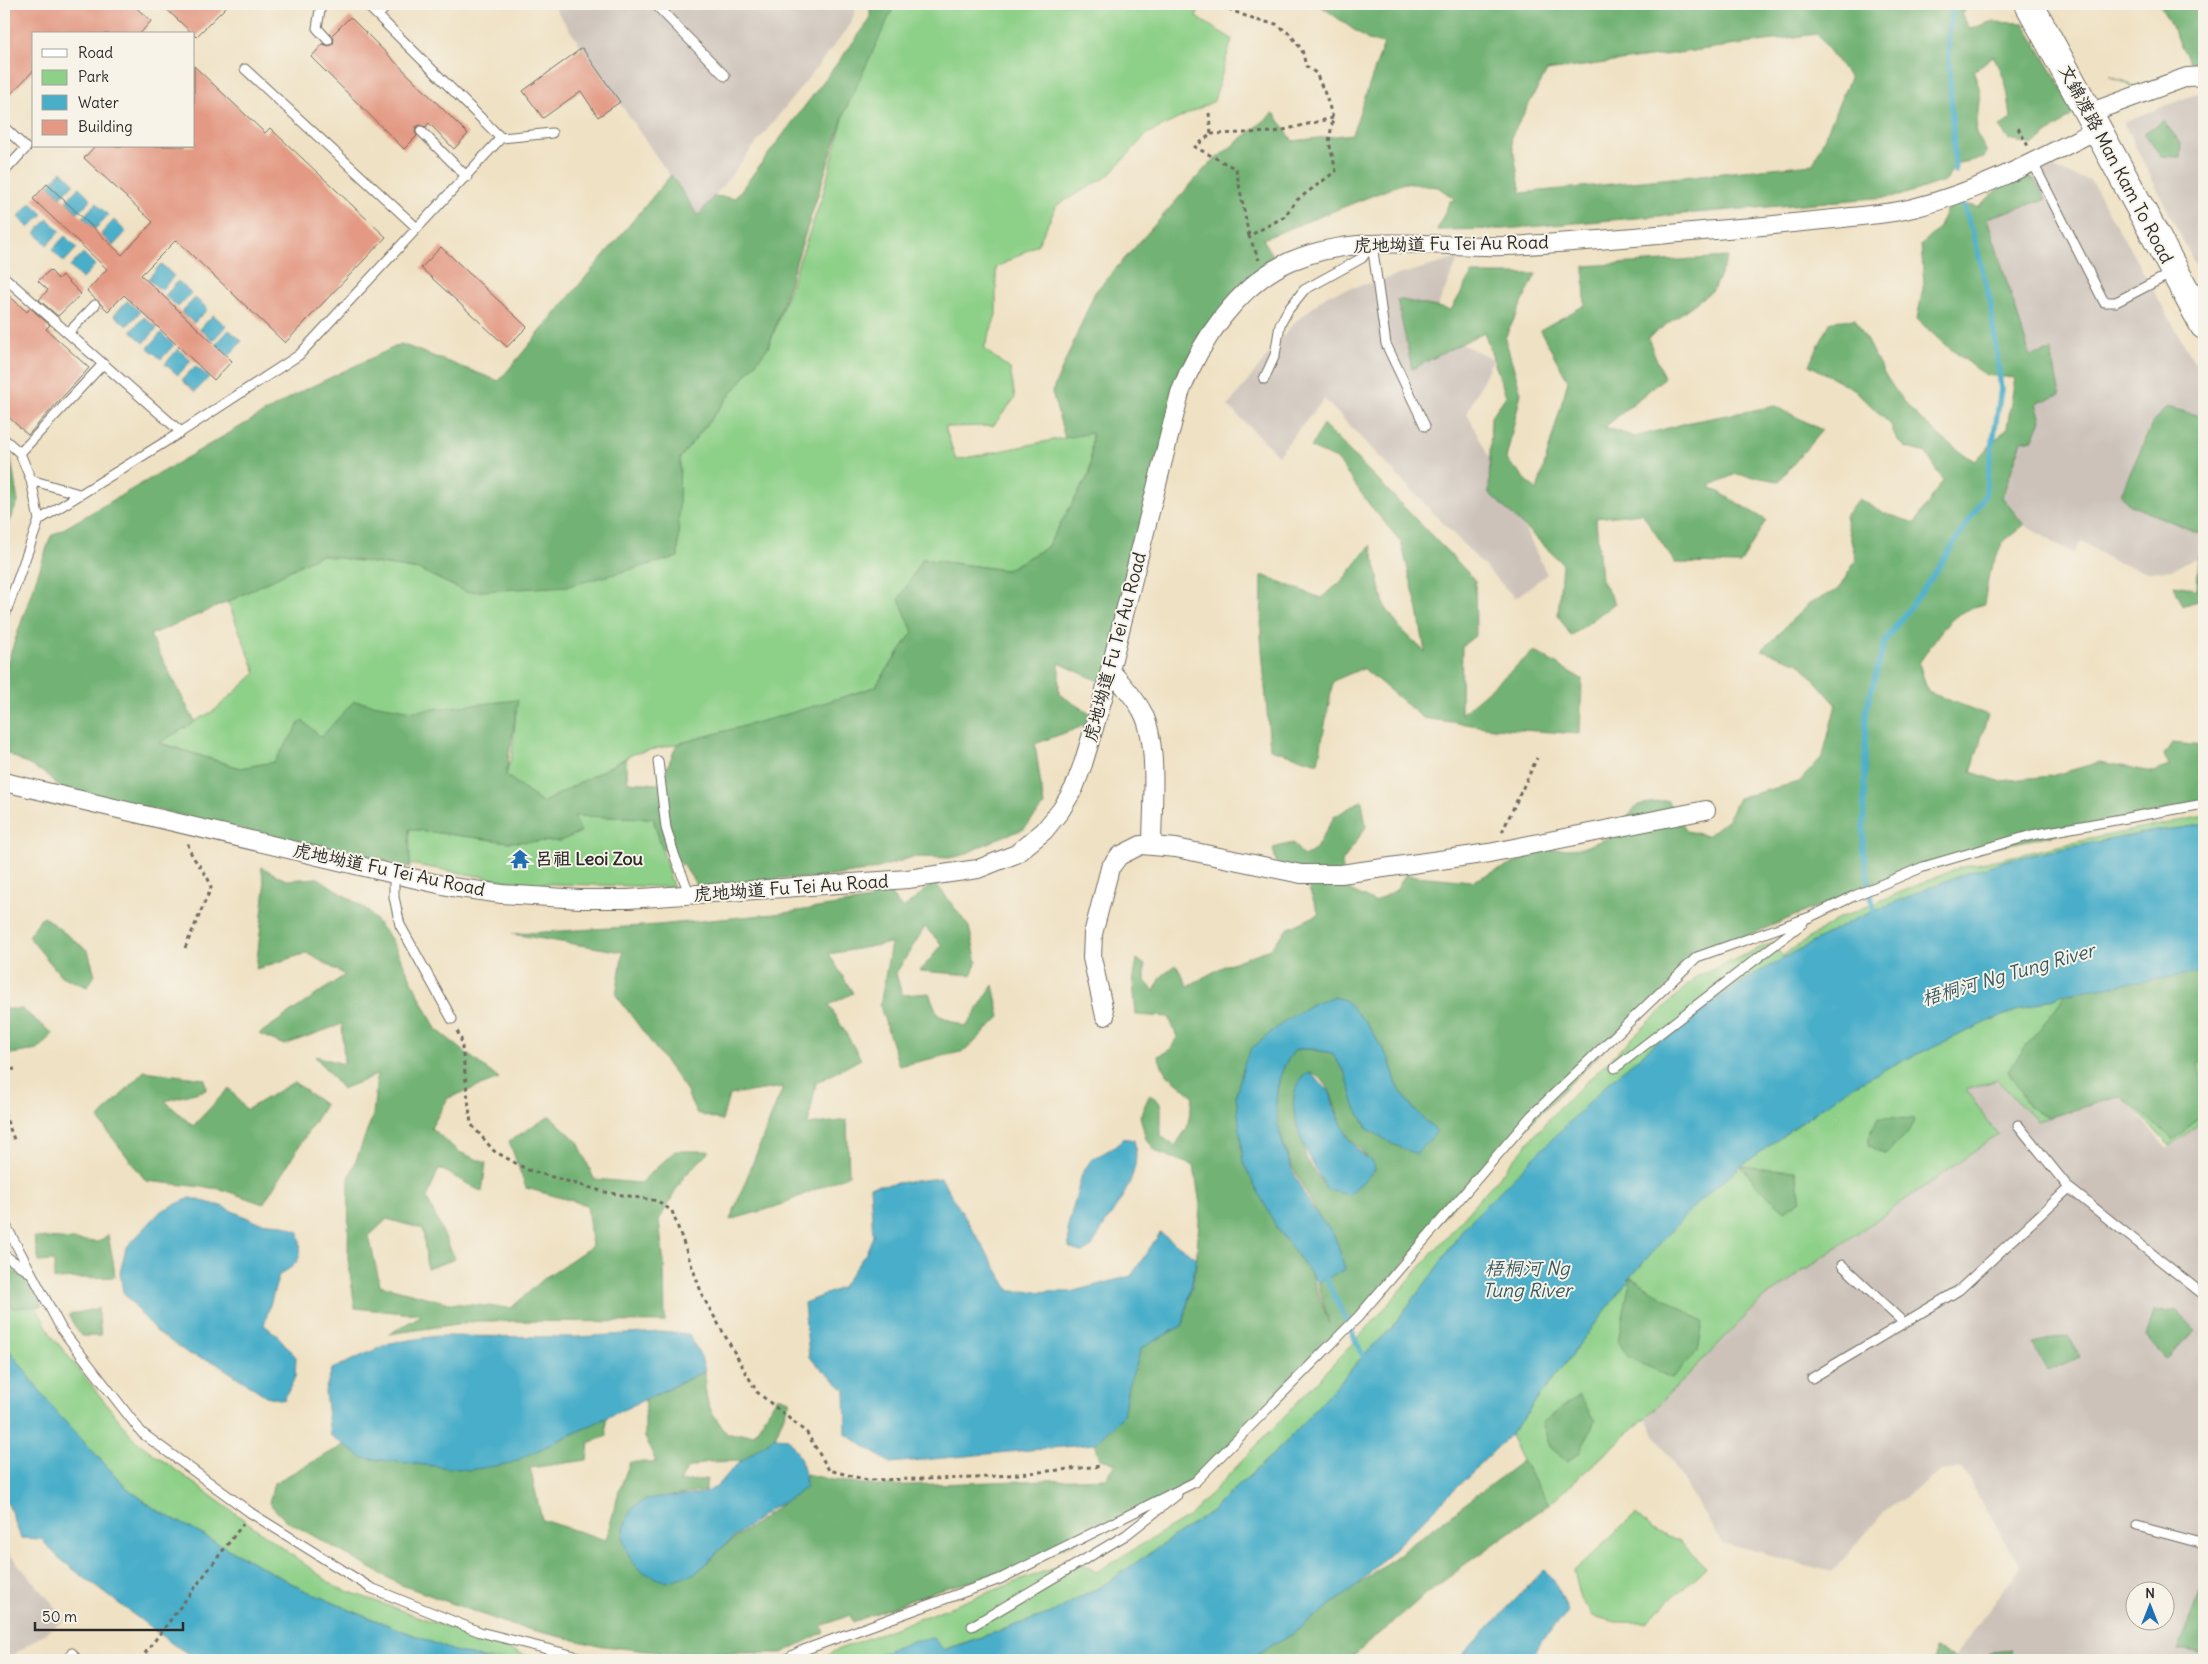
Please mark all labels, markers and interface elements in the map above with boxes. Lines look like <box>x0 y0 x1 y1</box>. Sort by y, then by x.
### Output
legend <box>32 32 195 148</box>
text: Road <box>78 43 113 62</box>
street label: 文錦渡路 Man Kam To Road <box>2054 60 2179 268</box>
text: Park <box>78 67 109 86</box>
text: Water <box>78 93 119 112</box>
text: Building <box>78 117 133 136</box>
street label: 虎地坳道 Fu Tei Au Road <box>1353 230 1549 257</box>
street label: 虎地坳道 Fu Tei Au Road <box>1078 549 1151 744</box>
street label: 虎地坳道 Fu Tei Au Road <box>291 838 487 901</box>
place label: 呂祖 Leoi Zou <box>535 847 644 870</box>
temple icon: 呂祖 Leoi Zou <box>509 848 531 870</box>
street label: 虎地坳道 Fu Tei Au Road <box>693 869 890 906</box>
water label: 梧桐河 Ng Tung River <box>1919 937 2100 1010</box>
water label: 梧桐河 Ng Tung River <box>1482 1256 1574 1302</box>
north arrow <box>2126 1582 2176 1632</box>
text: N <box>2145 1584 2155 1602</box>
scale bar <box>35 1599 182 1631</box>
text: 50 m <box>42 1607 77 1626</box>

